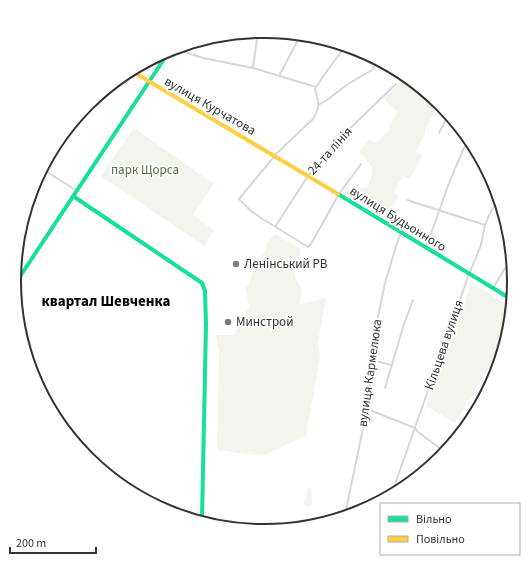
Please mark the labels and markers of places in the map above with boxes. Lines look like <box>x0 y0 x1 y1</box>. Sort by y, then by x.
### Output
place label: Ленінський РВ <box>244 255 328 273</box>
marker: Ленінський РВ <box>231 259 241 269</box>
place label: Минстрой <box>236 313 294 331</box>
marker: Минстрой <box>223 317 233 327</box>

